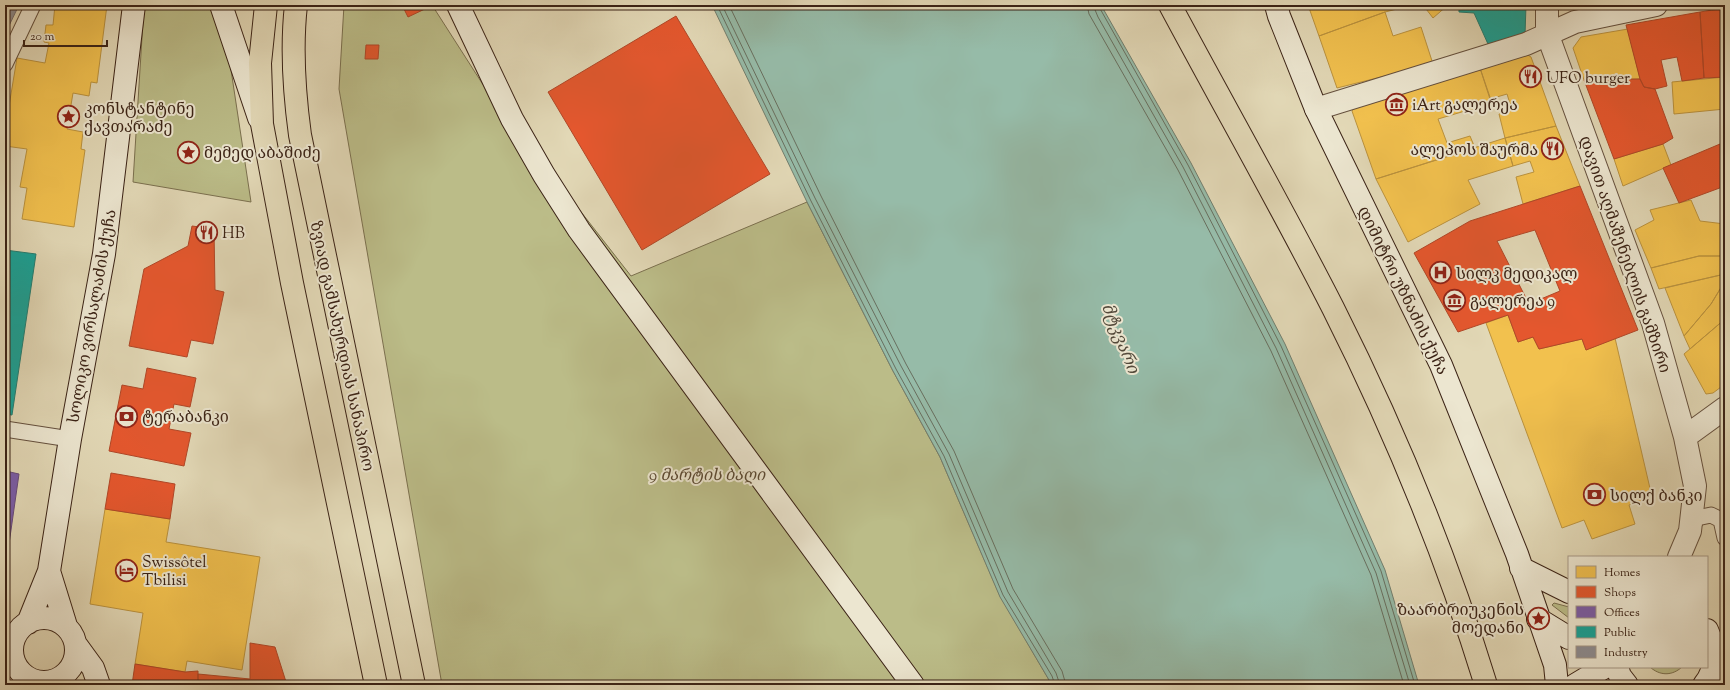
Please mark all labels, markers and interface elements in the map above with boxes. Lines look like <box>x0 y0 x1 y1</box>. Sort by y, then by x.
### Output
scale bar <box>24 22 107 48</box>
text: 20 m <box>30 28 55 46</box>
restaurant icon: UFO burger <box>1518 64 1544 90</box>
place label: UFO burger <box>1546 68 1630 91</box>
museum icon: iArt გალერეა <box>1383 91 1409 117</box>
place label: iArt გალერეა <box>1412 95 1518 118</box>
place label: კონსტანტინე ქავთარაძე <box>84 99 195 140</box>
place icon: კონსტანტინე ქავთარაძე <box>56 104 82 130</box>
street label: დავით აღმაშენებლის გამზირი <box>1572 133 1675 377</box>
restaurant icon: ალეპოს შაურმა <box>1540 136 1566 162</box>
place icon: მემედ აბაშიძე <box>175 139 201 165</box>
place label: ალეპოს შაურმა <box>1410 140 1538 163</box>
place label: მემედ აბაშიძე <box>204 143 321 166</box>
street label: დიმიტრი უზნაძის ქუჩა <box>1351 203 1453 379</box>
street label: სოლიკო ვირსალაძის ქუჩა <box>63 208 124 425</box>
restaurant icon: HB <box>194 219 220 245</box>
street label: ზვიად გამსახურდიას სანაპირო <box>303 219 378 474</box>
place label: HB <box>222 223 245 246</box>
hospital icon: სილკ მედიკალ <box>1427 260 1453 286</box>
place label: სილკ მედიკალ <box>1456 264 1577 287</box>
museum icon: გალერეა 9 <box>1442 287 1468 313</box>
place label: გალერეა 9 <box>1470 291 1555 314</box>
water label: მტკვარი <box>1094 300 1145 379</box>
bank icon: ტერაბანკი <box>114 403 140 429</box>
place label: ტერაბანკი <box>142 407 229 430</box>
park label: 9 მარტის ბაღი <box>649 465 766 488</box>
bank icon: სილქ ბანკი <box>1582 482 1608 508</box>
place label: სილქ ბანკი <box>1610 486 1702 509</box>
place label: Swissôtel Tbilisi <box>142 552 207 593</box>
legend <box>1568 556 1708 668</box>
hotel icon: Swissôtel Tbilisi <box>113 557 139 583</box>
text: Homes <box>1604 564 1640 582</box>
text: Shops <box>1604 584 1636 602</box>
place label: ზაარბრიუკენის მოედანი <box>1397 600 1524 641</box>
text: Offices <box>1604 604 1640 622</box>
place icon: ზაარბრიუკენის მოედანი <box>1526 605 1552 631</box>
text: Public <box>1604 624 1637 642</box>
text: Industry <box>1604 644 1648 662</box>

